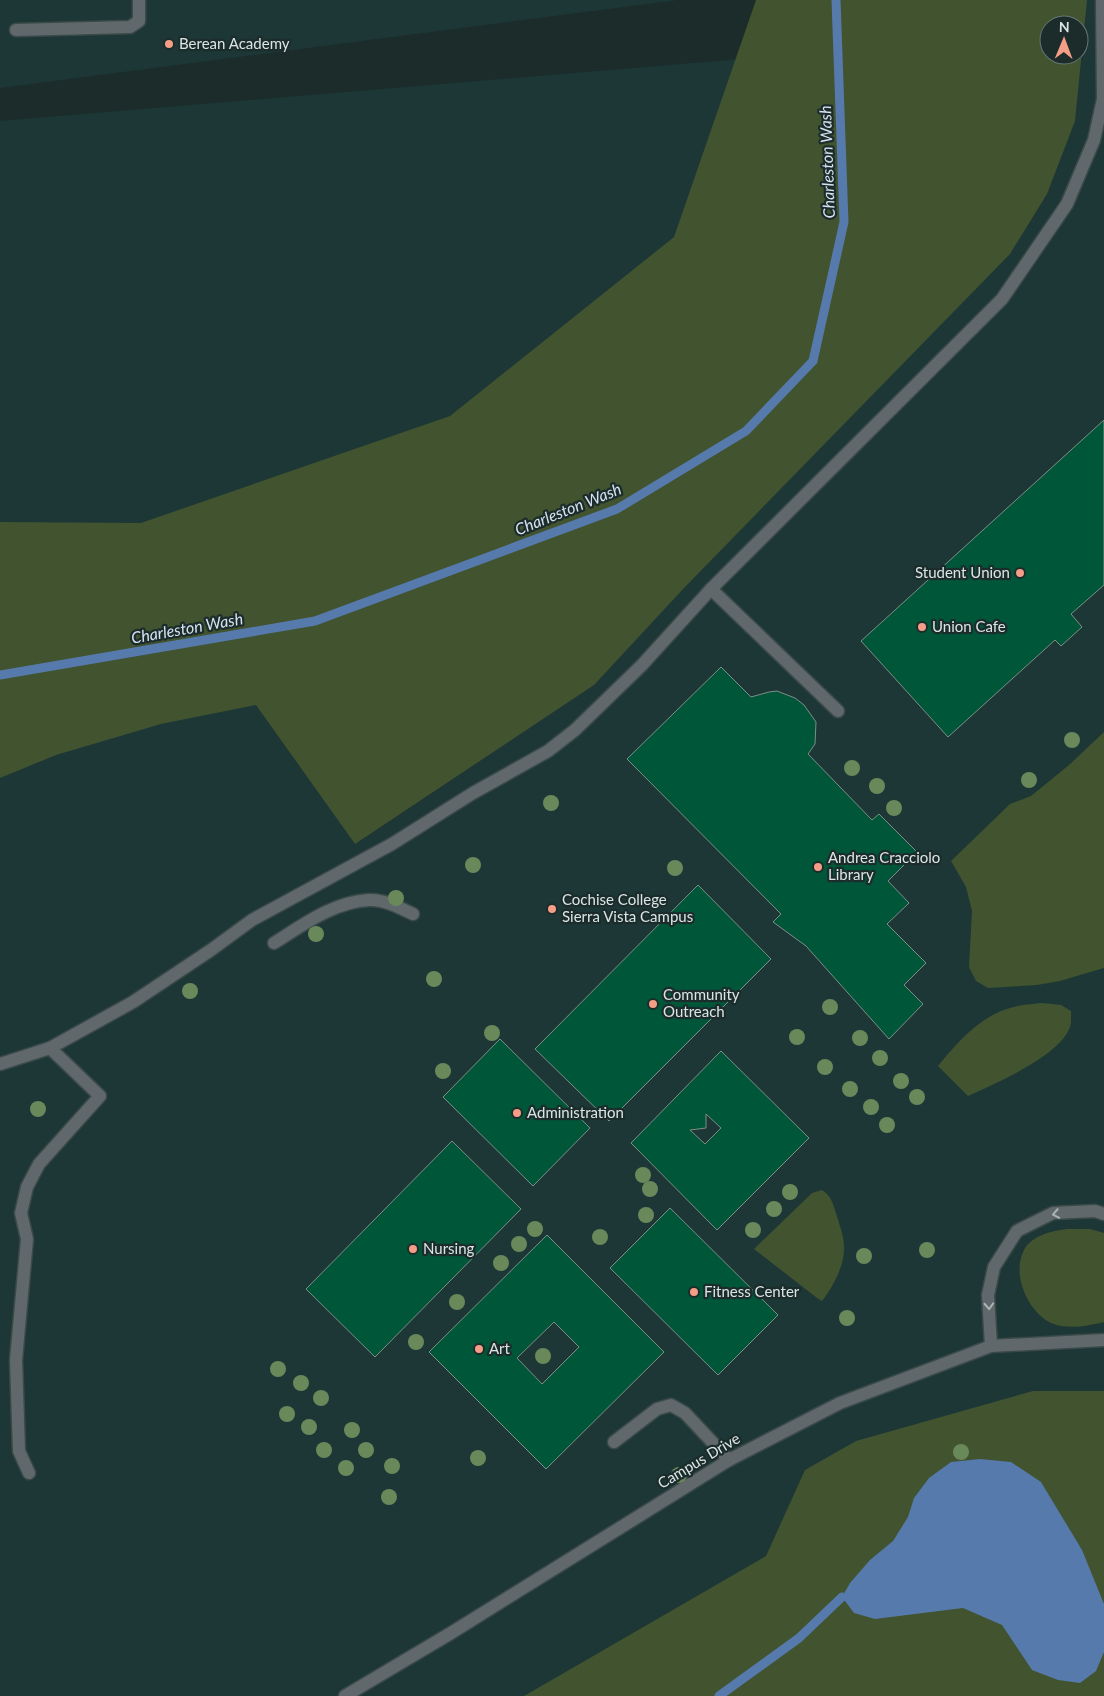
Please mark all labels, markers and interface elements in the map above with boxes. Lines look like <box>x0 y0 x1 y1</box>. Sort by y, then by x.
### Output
north arrow <box>1039 15 1089 65</box>
text: N <box>1059 18 1070 35</box>
place label: Berean Academy <box>179 34 290 52</box>
marker: Berean Academy <box>163 38 175 50</box>
water label: Charleston Wash <box>815 105 838 219</box>
water label: Charleston Wash <box>512 479 624 539</box>
place label: Student Union <box>915 563 1010 581</box>
marker: Student Union <box>1014 567 1026 579</box>
water label: Charleston Wash <box>130 608 244 647</box>
place label: Union Cafe <box>932 617 1006 635</box>
marker: Union Cafe <box>916 621 928 633</box>
place label: Andrea Cracciolo Library <box>828 848 940 883</box>
marker: Andrea Cracciolo Library <box>812 861 824 873</box>
place label: Cochise College Sierra Vista Campus <box>562 890 693 925</box>
marker: Cochise College Sierra Vista Campus <box>546 903 558 915</box>
place label: Community Outreach <box>663 985 740 1020</box>
marker: Community Outreach <box>647 998 659 1010</box>
place label: Administration <box>527 1103 624 1121</box>
marker: Administration <box>511 1107 523 1119</box>
one-way arrow <box>1051 1209 1060 1219</box>
place label: Nursing <box>423 1239 475 1257</box>
marker: Nursing <box>407 1243 419 1255</box>
place label: Fitness Center <box>704 1282 800 1300</box>
marker: Fitness Center <box>688 1286 700 1298</box>
one-way arrow <box>983 1303 994 1311</box>
place label: Art <box>489 1339 511 1357</box>
marker: Art <box>473 1343 485 1355</box>
street label: Campus Drive <box>654 1429 743 1492</box>

